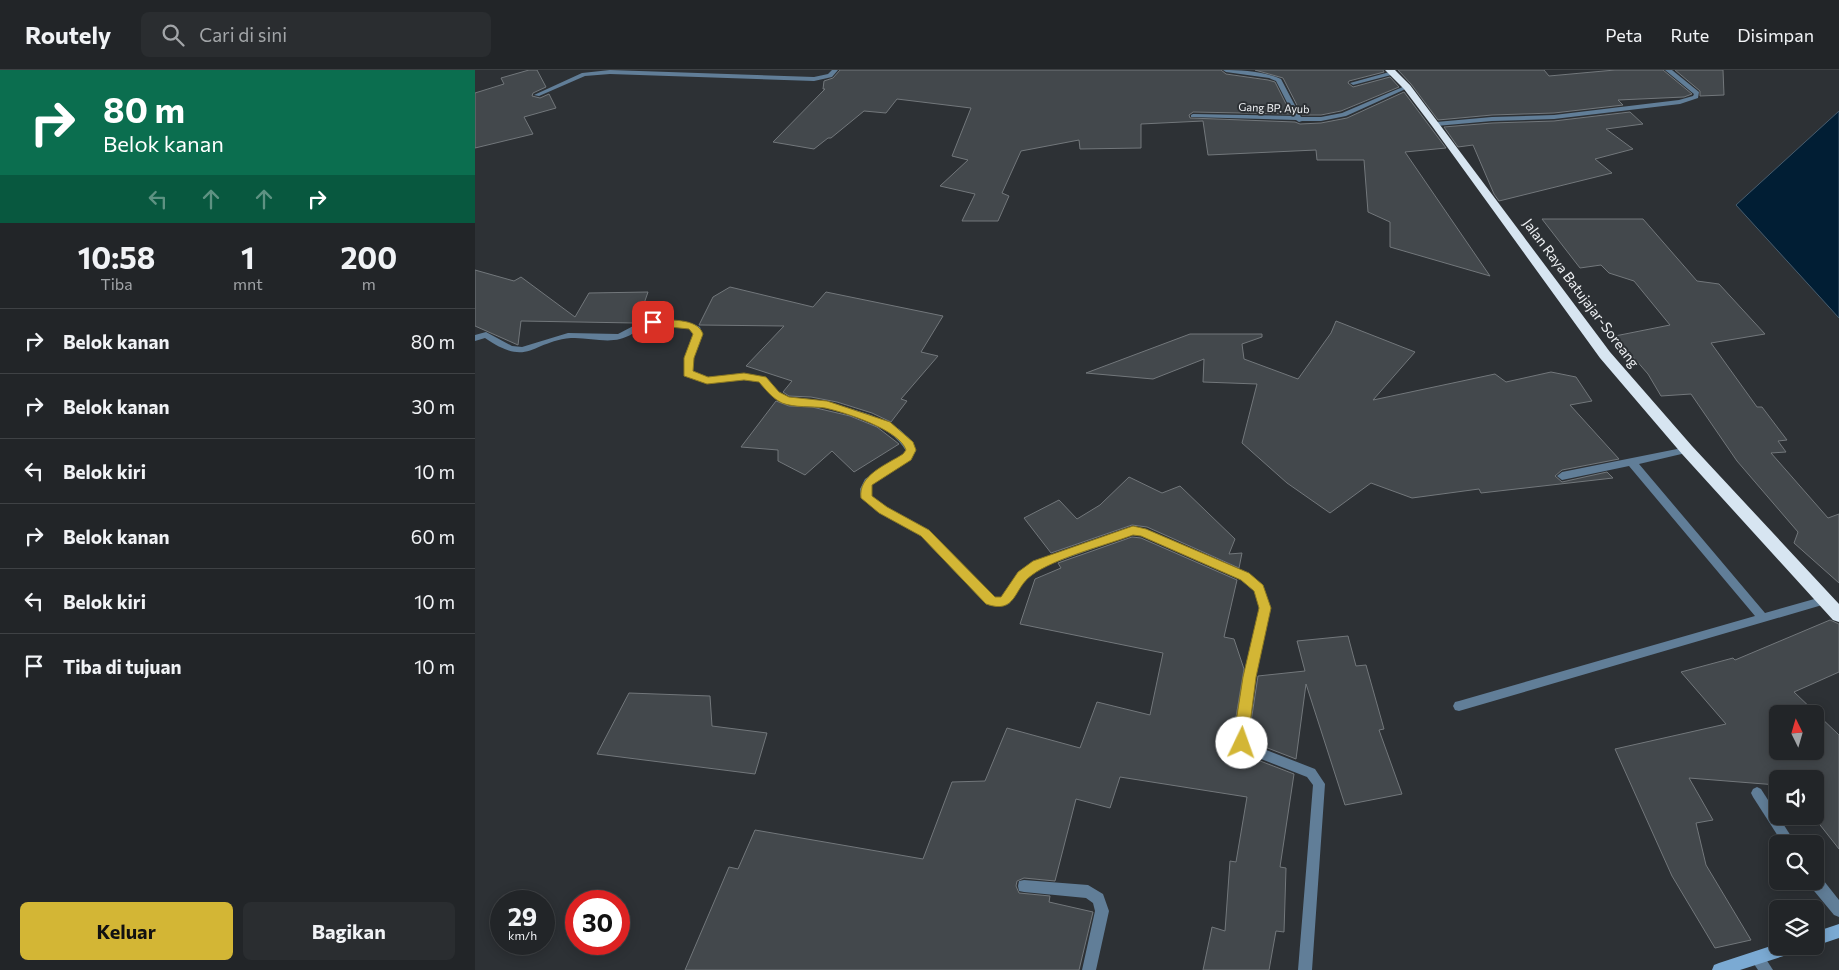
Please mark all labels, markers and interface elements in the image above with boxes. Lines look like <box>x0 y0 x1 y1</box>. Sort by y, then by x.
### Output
search box <box>141 12 491 57</box>
text: Routely <box>25 20 111 49</box>
icon: search <box>159 21 187 49</box>
text: Cari di sini <box>199 23 287 46</box>
text: Peta <box>1605 24 1642 46</box>
text: Rute <box>1670 24 1709 46</box>
text: Disimpan <box>1737 24 1814 46</box>
text: 80 m <box>103 87 185 130</box>
icon: right <box>20 90 85 155</box>
street label: Gang BP. Ayub <box>1238 100 1310 115</box>
text: Belok kanan <box>103 130 224 157</box>
icon: left <box>144 185 172 213</box>
icon: ahead <box>197 185 225 213</box>
icon: ahead <box>250 185 278 213</box>
icon: right <box>303 185 331 213</box>
street label: Jalan Raya Batujajar-Soreang <box>1520 215 1643 371</box>
text: 10:58 <box>78 238 155 275</box>
text: 1 <box>241 238 255 275</box>
text: 200 <box>340 238 397 275</box>
text: Tiba <box>100 274 133 293</box>
text: mnt <box>233 274 263 293</box>
text: m <box>362 274 376 293</box>
pin <box>632 301 674 343</box>
icon: arrive <box>639 308 667 336</box>
icon: right <box>20 327 48 355</box>
text: Belok kanan <box>63 330 170 353</box>
text: 80 m <box>411 330 455 353</box>
icon: right <box>20 392 48 420</box>
text: Belok kanan <box>63 395 170 418</box>
text: 30 m <box>412 395 455 418</box>
icon: left <box>20 457 48 485</box>
text: Belok kiri <box>63 460 146 483</box>
text: 10 m <box>414 460 455 483</box>
icon: right <box>20 522 48 550</box>
text: Belok kanan <box>63 525 170 548</box>
text: 60 m <box>411 525 455 548</box>
icon: left <box>20 587 48 615</box>
text: Belok kiri <box>63 590 146 613</box>
text: 10 m <box>414 590 455 613</box>
icon: arrive <box>20 652 48 680</box>
text: Tiba di tujuan <box>63 655 181 678</box>
text: 10 m <box>414 655 455 678</box>
north arrow <box>1769 705 1824 760</box>
map controls <box>1769 705 1824 955</box>
position arrow <box>1215 716 1267 768</box>
button: sound <box>1769 770 1824 825</box>
button: search <box>1769 835 1824 890</box>
speed limit sign: 30 <box>565 890 630 955</box>
button: layers <box>1769 900 1824 955</box>
text: 29 <box>508 901 537 931</box>
button: Keluar <box>20 902 233 960</box>
button: Bagikan <box>243 902 455 960</box>
text: km/h <box>508 928 537 942</box>

